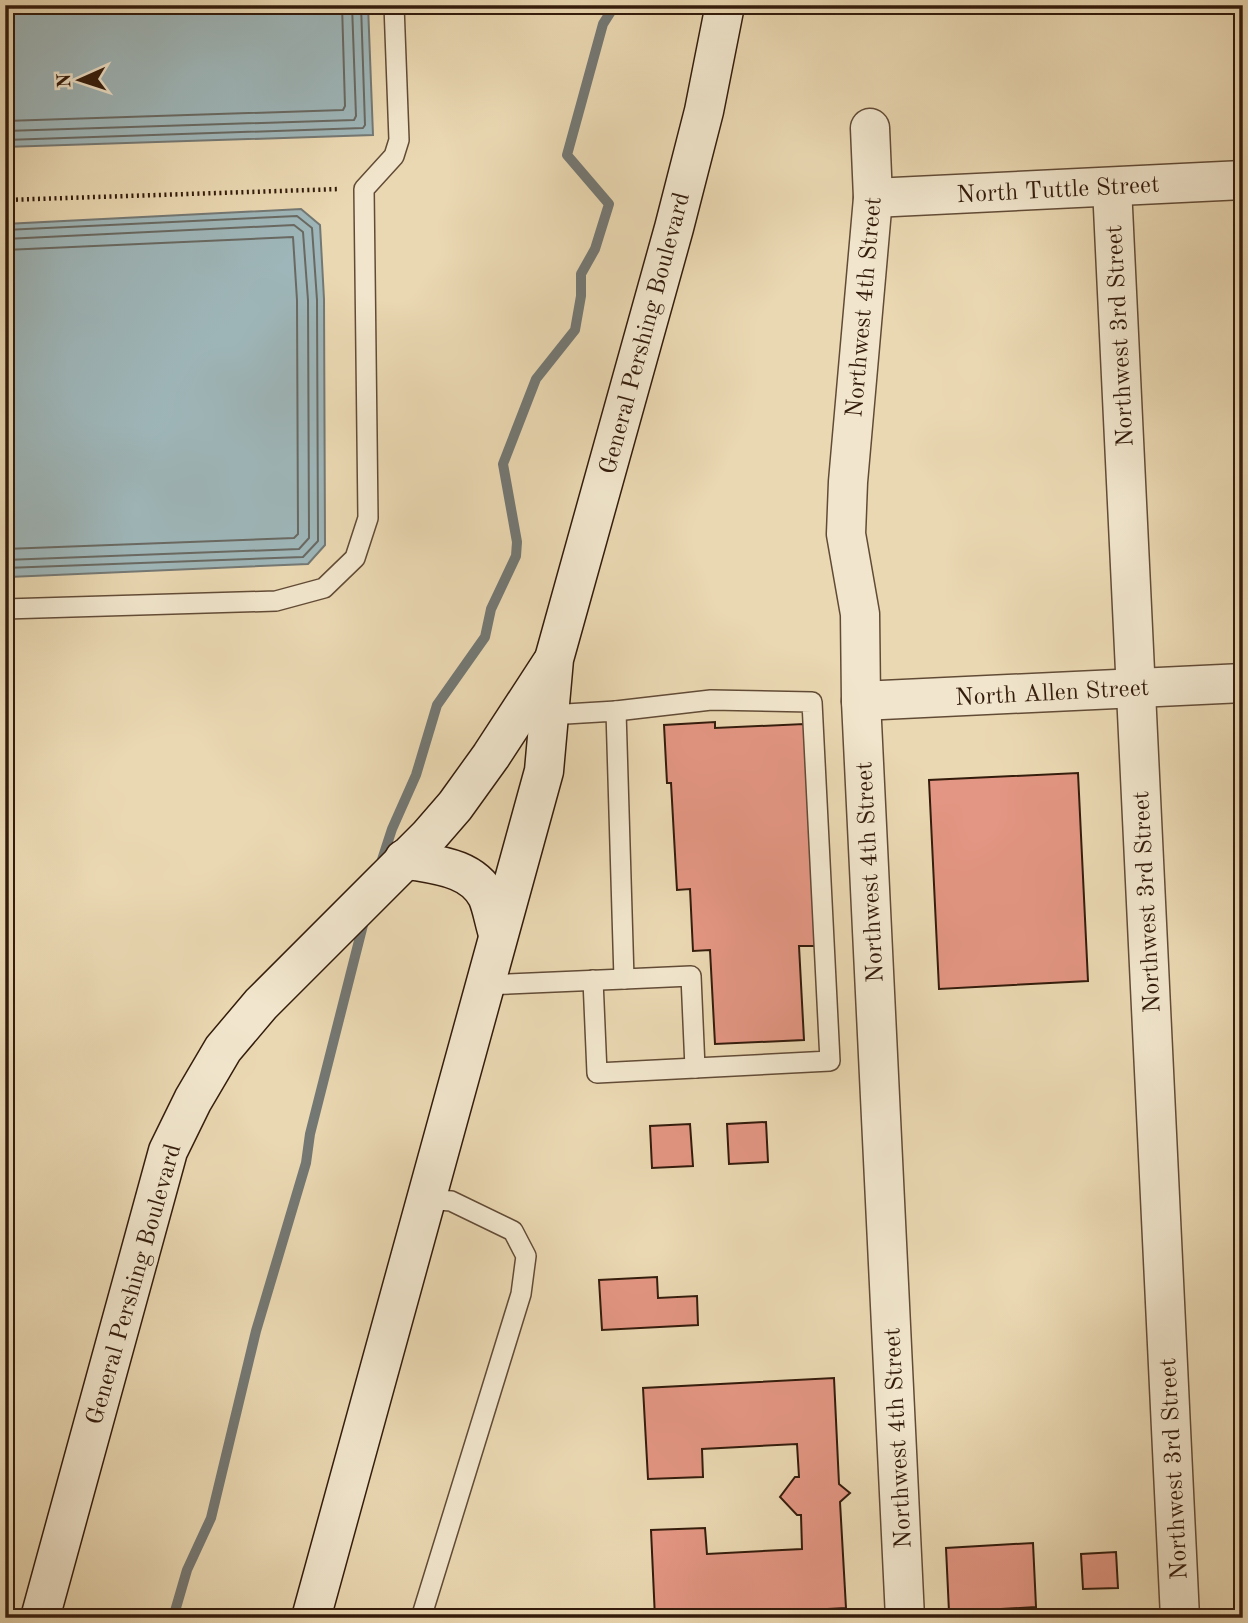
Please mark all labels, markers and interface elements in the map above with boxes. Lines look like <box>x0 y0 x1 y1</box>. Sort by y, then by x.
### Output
north arrow <box>46 46 116 116</box>
text: N <box>56 73 75 89</box>
street label: North Tuttle Street <box>956 174 1160 208</box>
street label: General Pershing Boulevard <box>597 190 695 477</box>
street label: Northwest 4th Street <box>843 196 887 419</box>
street label: Northwest 3rd Street <box>1103 224 1139 448</box>
street label: North Allen Street <box>955 677 1150 711</box>
street label: Northwest 4th Street <box>853 761 889 983</box>
street label: Northwest 3rd Street <box>1130 790 1166 1014</box>
street label: General Pershing Boulevard <box>83 1142 187 1428</box>
street label: Northwest 4th Street <box>881 1327 917 1549</box>
street label: Northwest 3rd Street <box>1157 1357 1193 1581</box>

